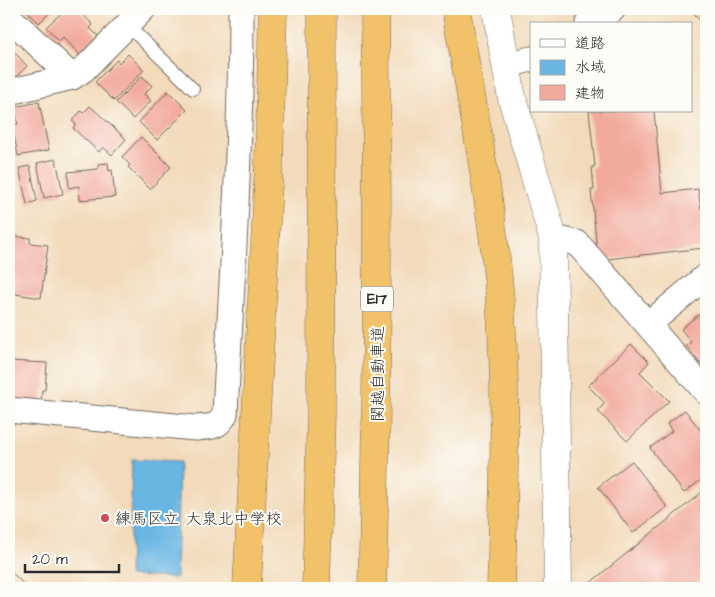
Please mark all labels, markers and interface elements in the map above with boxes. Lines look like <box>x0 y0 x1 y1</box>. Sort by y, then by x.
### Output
legend <box>530 22 692 112</box>
text: 道路 <box>575 33 605 54</box>
text: 水域 <box>575 57 605 78</box>
text: 建物 <box>575 83 605 104</box>
road number: E17 <box>361 286 393 312</box>
street label: 関越自動車道 <box>367 326 389 422</box>
place label: 練馬区立 大泉北中学校 <box>115 508 281 530</box>
marker: 練馬区立 大泉北中学校 <box>99 512 111 524</box>
scale bar <box>25 542 119 574</box>
text: 20 m <box>32 549 68 570</box>

